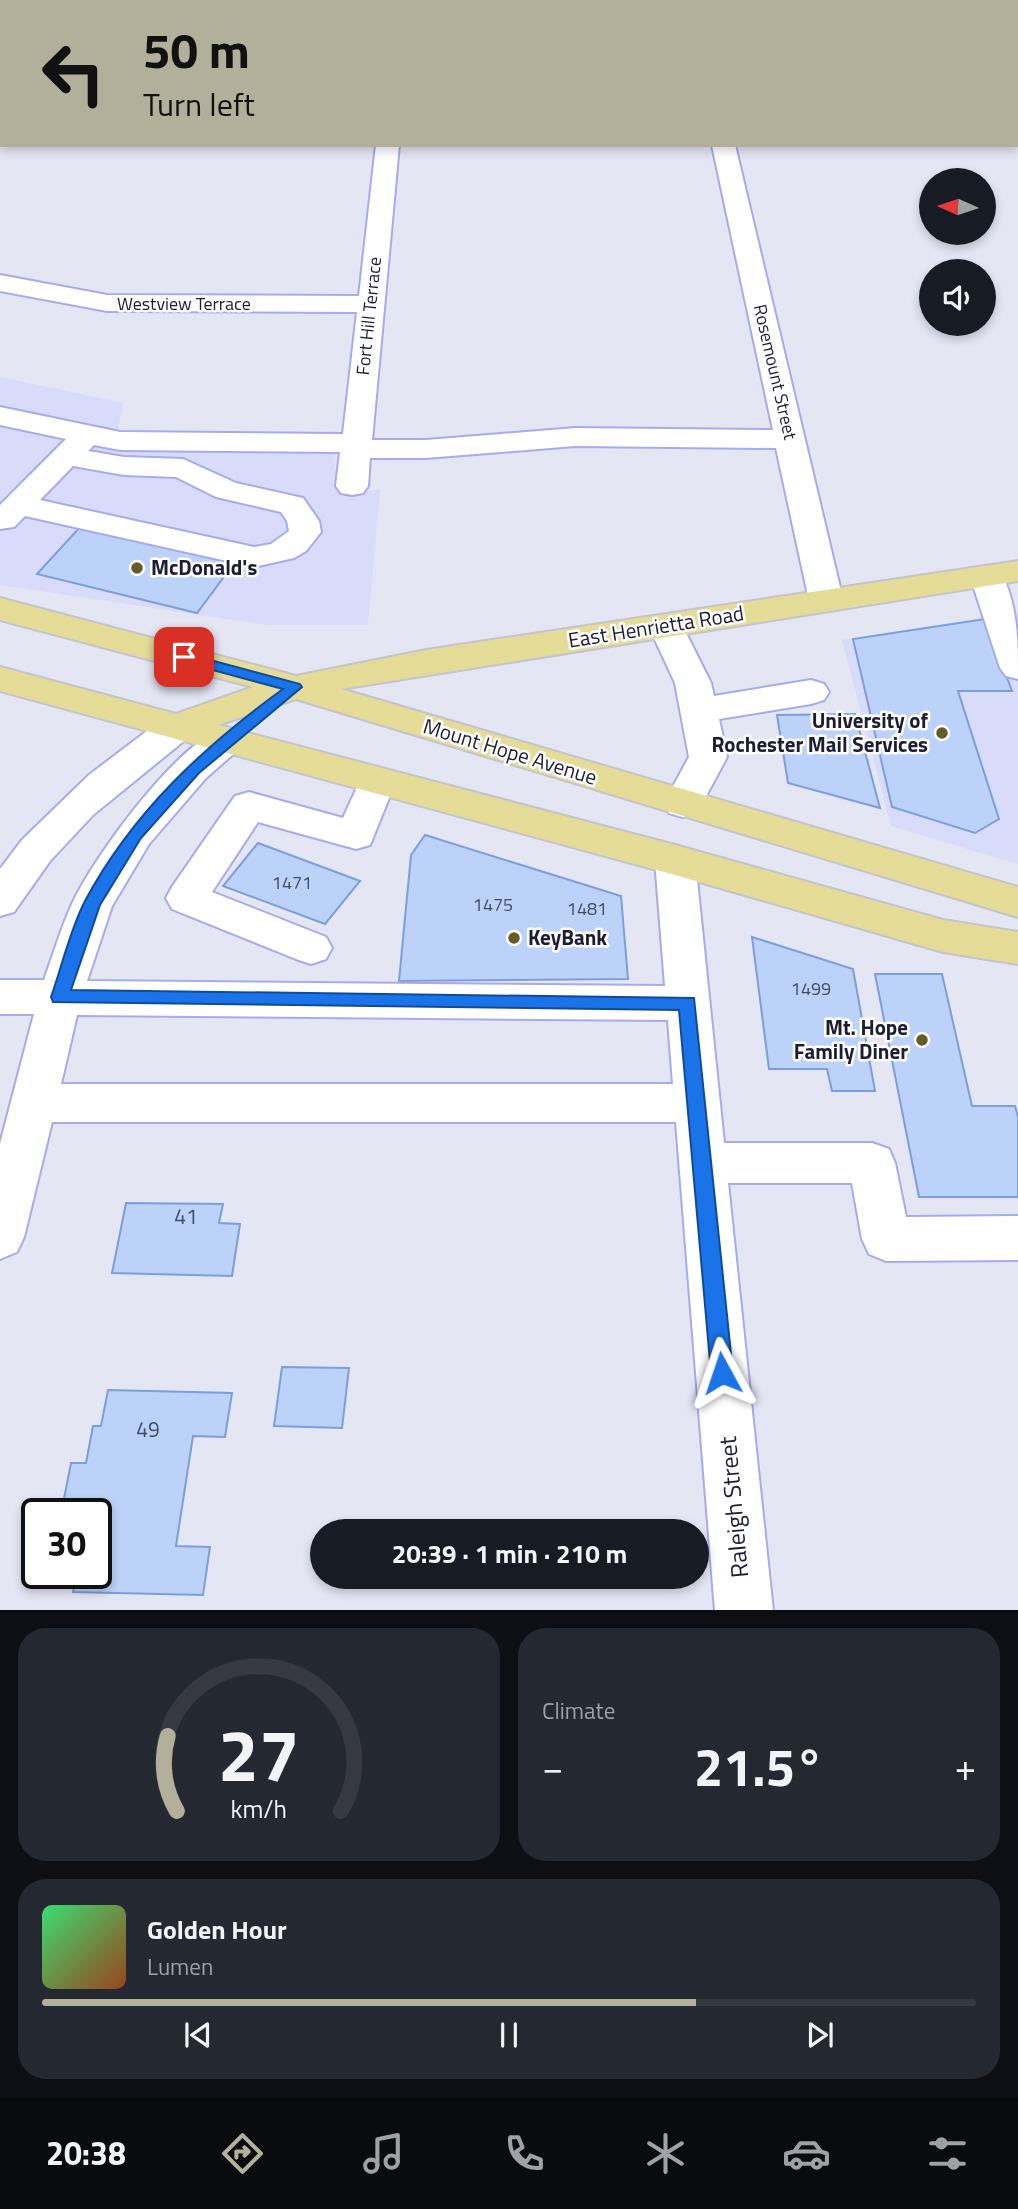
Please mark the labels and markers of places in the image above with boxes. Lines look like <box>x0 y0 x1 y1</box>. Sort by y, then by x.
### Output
place label: McDonald's <box>151 551 257 583</box>
marker: McDonald's <box>129 560 145 576</box>
pin <box>154 627 214 687</box>
place label: University of Rochester Mail Services <box>711 704 928 760</box>
marker: University of Rochester Mail Services <box>934 725 950 741</box>
place label: KeyBank <box>528 921 607 953</box>
marker: KeyBank <box>506 930 522 946</box>
place label: Mt. Hope Family Diner <box>794 1011 908 1067</box>
marker: Mt. Hope Family Diner <box>914 1032 930 1048</box>

